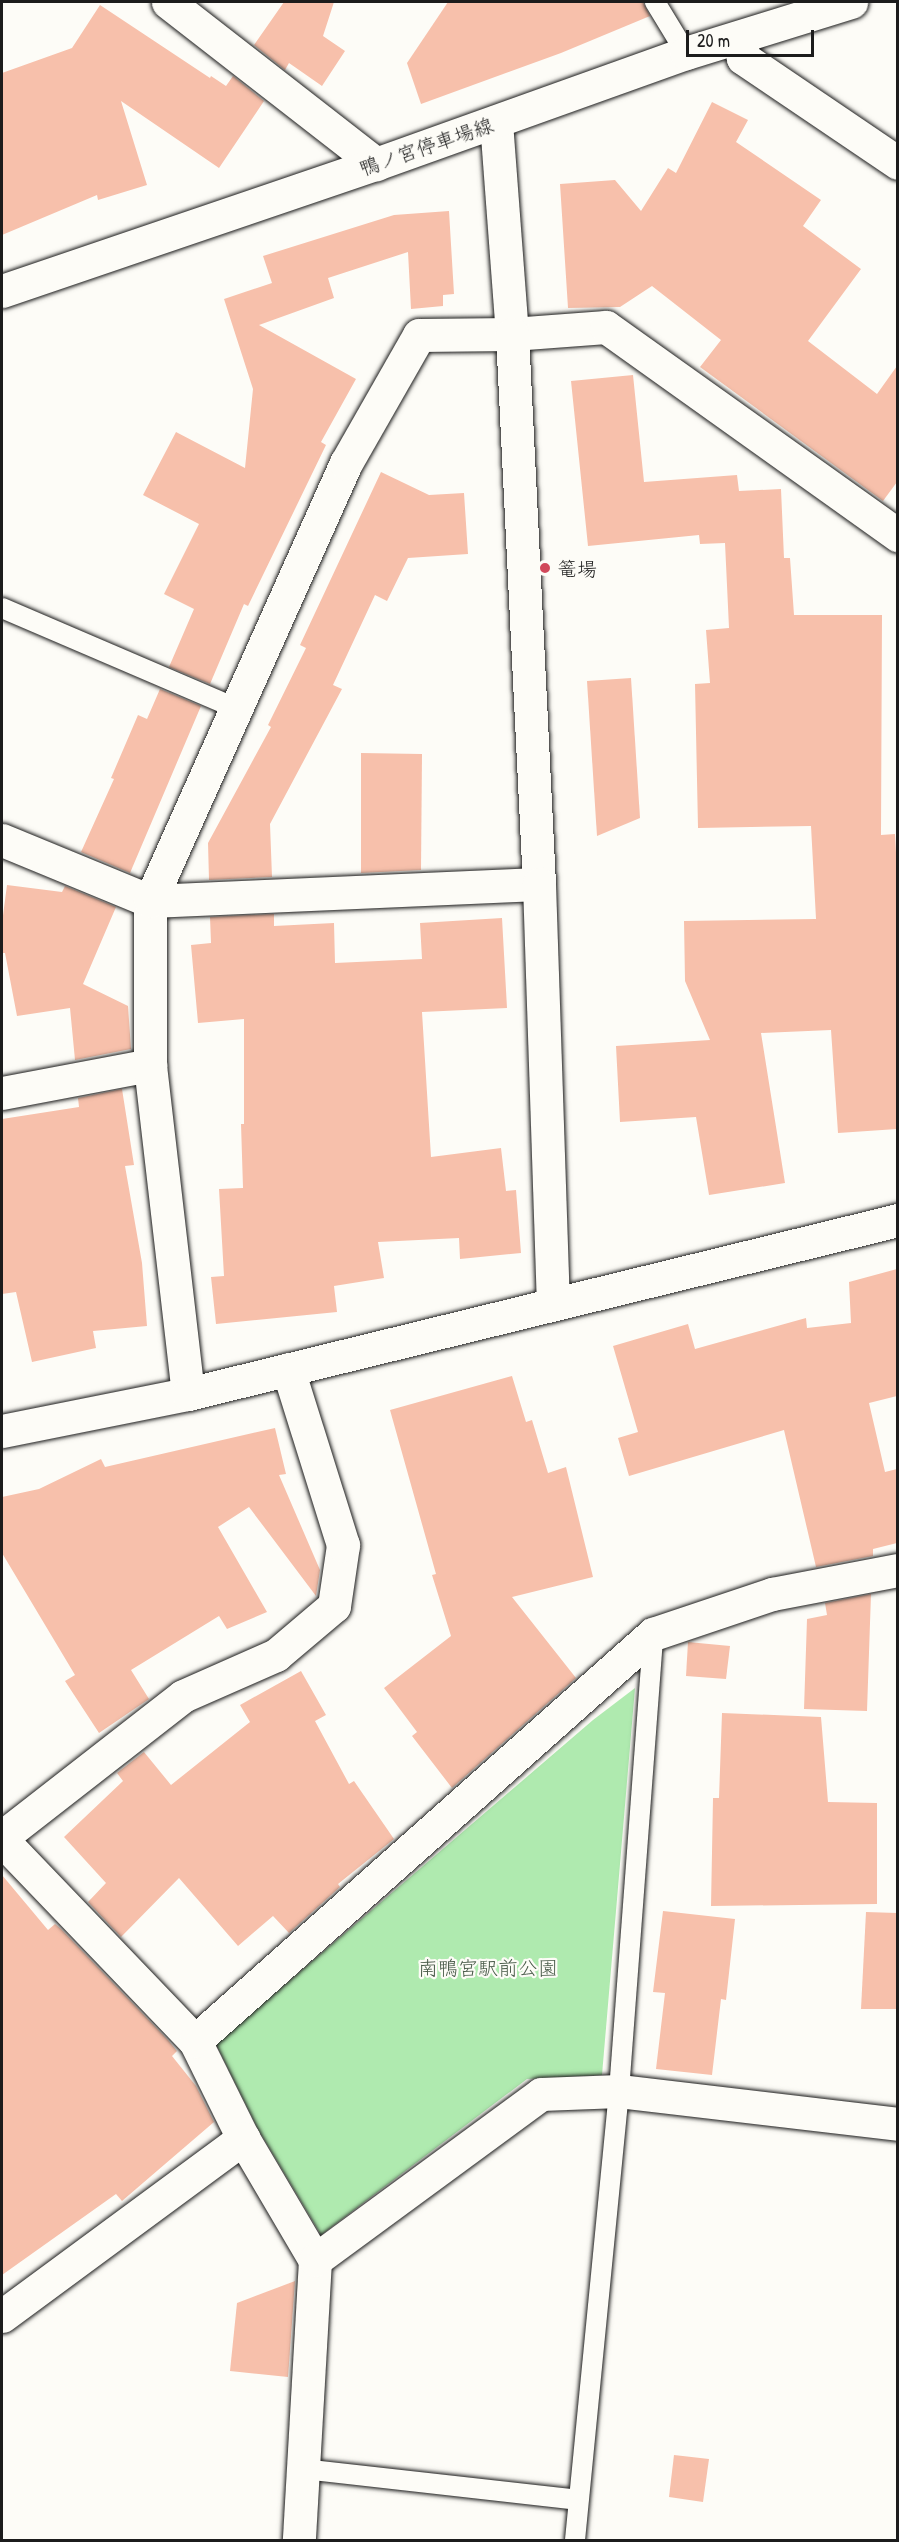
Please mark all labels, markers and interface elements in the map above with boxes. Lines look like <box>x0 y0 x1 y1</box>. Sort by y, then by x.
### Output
scale bar <box>689 18 816 56</box>
text: 20 m <box>697 28 730 53</box>
street label: 鴨ノ宮停車場線 <box>356 112 496 180</box>
place label: 篭場 <box>557 556 597 580</box>
marker: 篭場 <box>538 561 552 575</box>
park label: 南鴨宮駅前公園 <box>418 1955 558 1979</box>

